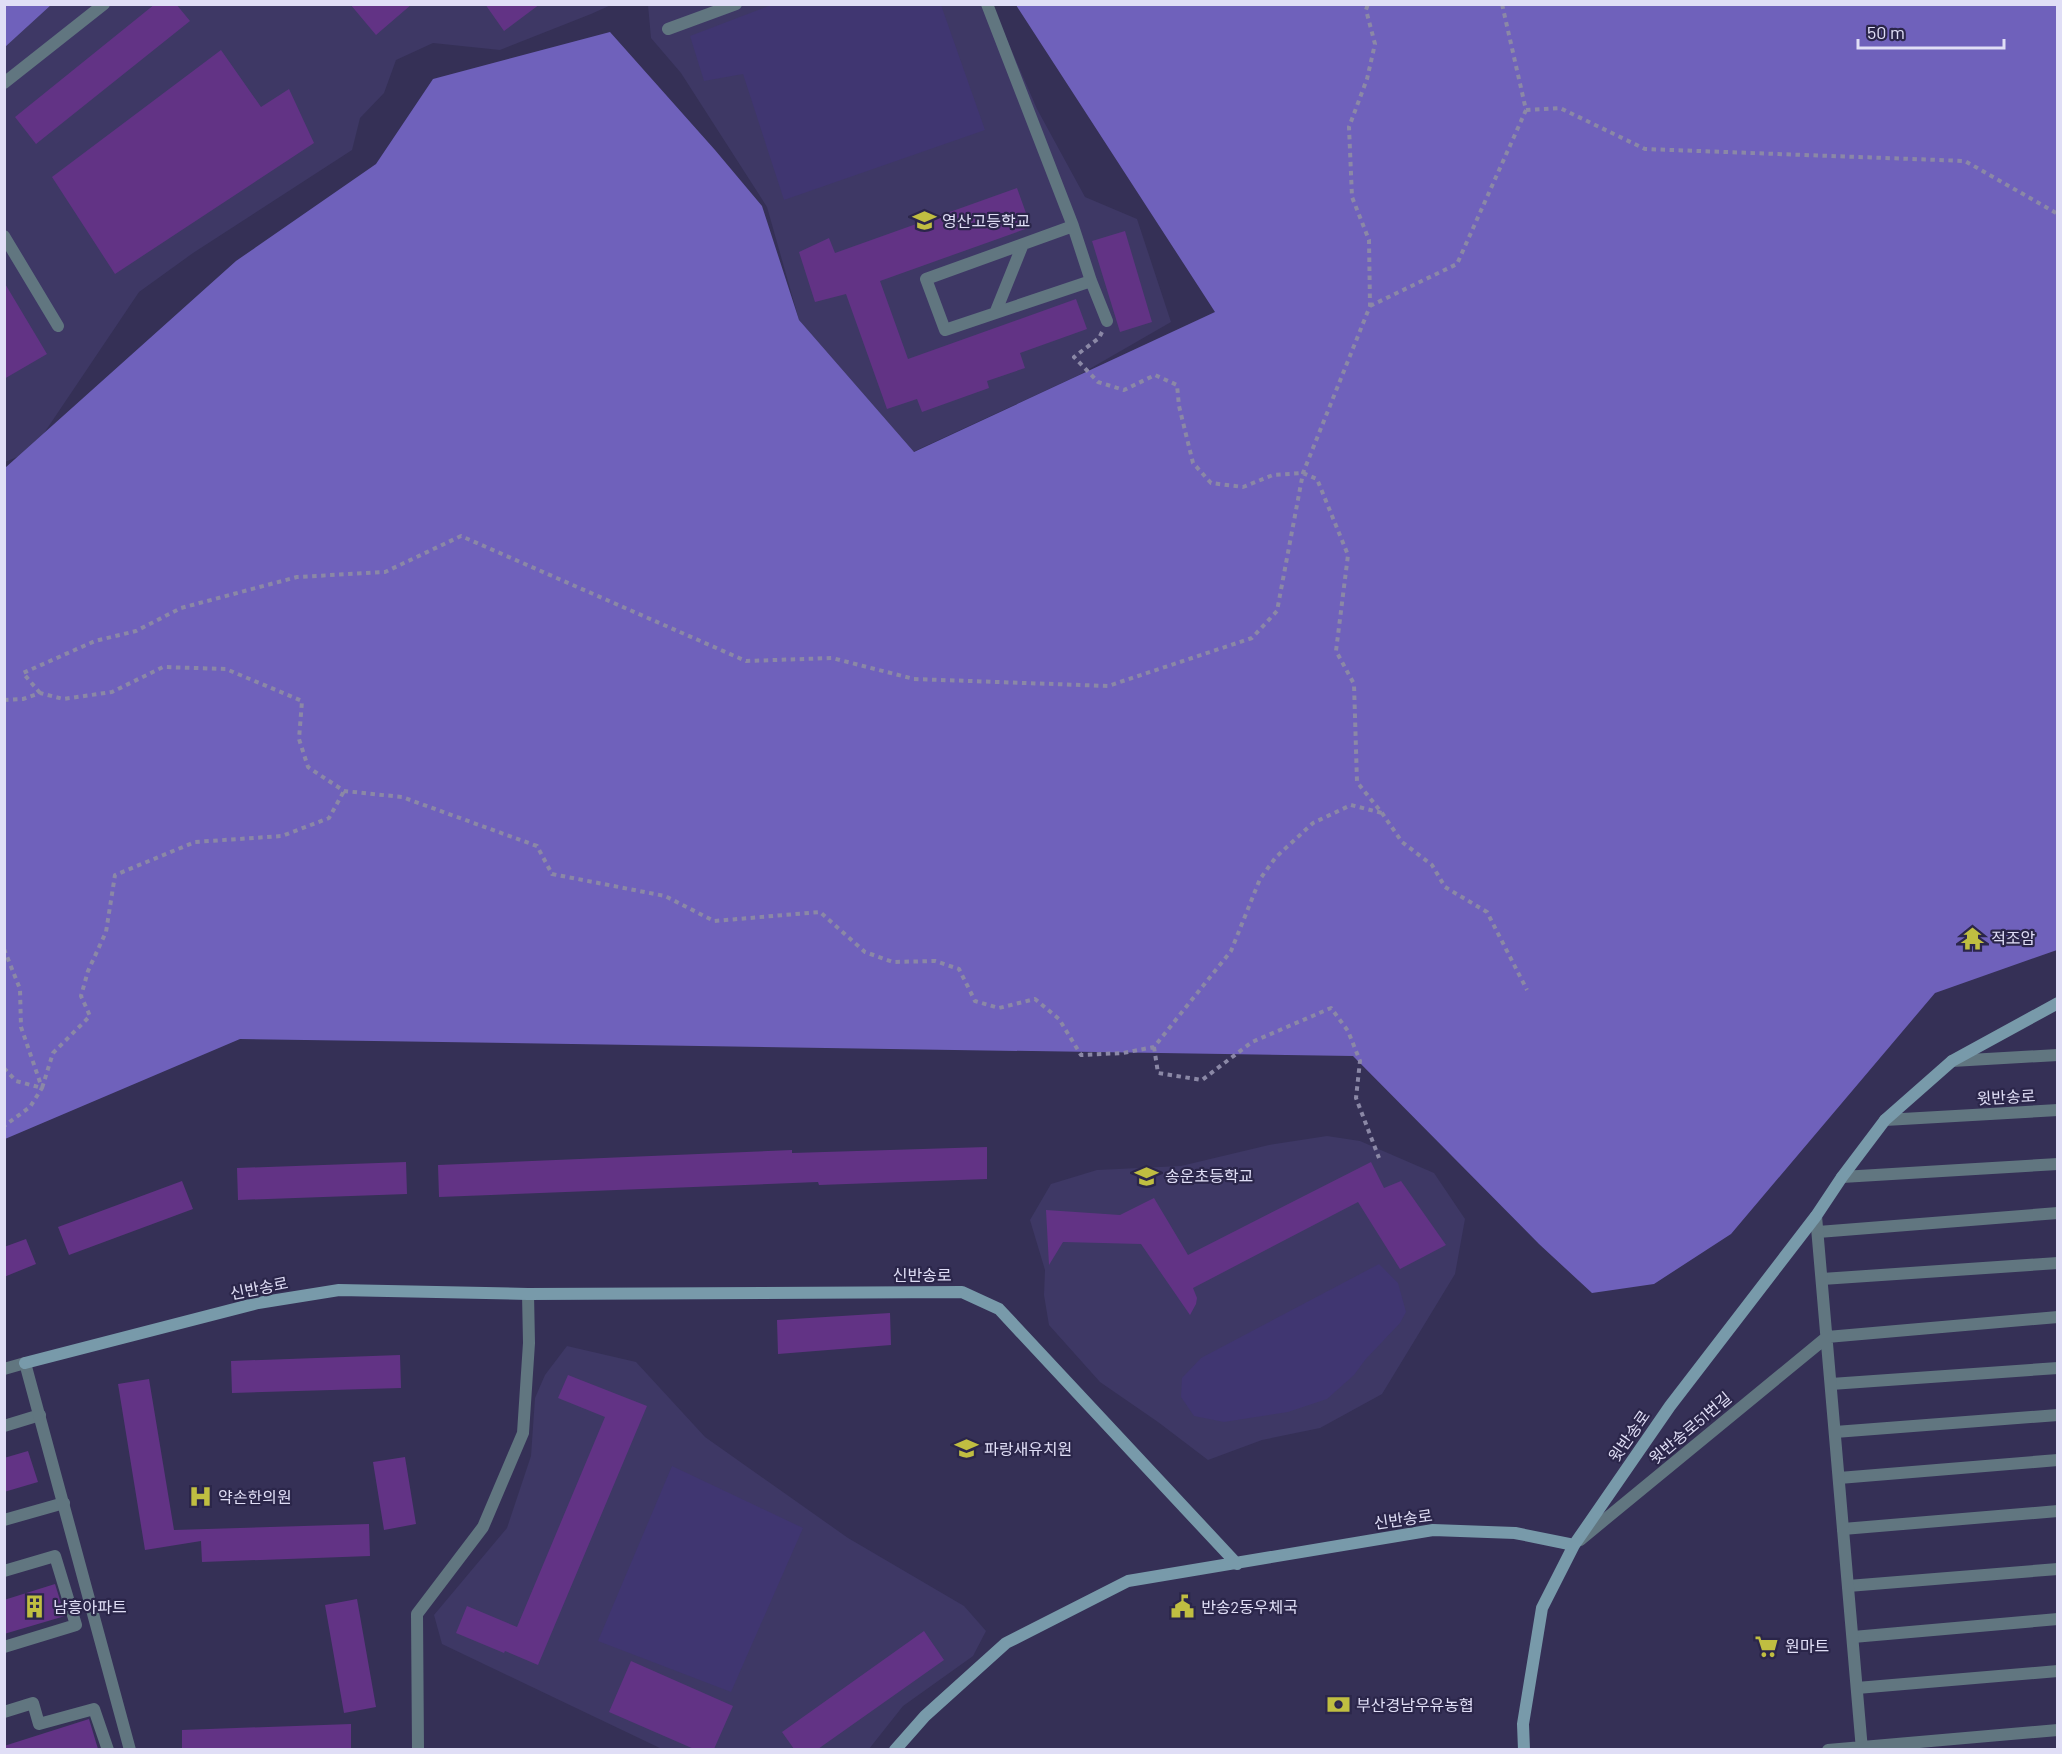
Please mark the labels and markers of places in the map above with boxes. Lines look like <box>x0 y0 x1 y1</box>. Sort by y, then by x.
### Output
school or university icon: 영산고등학교 <box>911 208 937 234</box>
place label: 영산고등학교 <box>942 211 1030 230</box>
temple icon: 적조암 <box>1960 925 1986 951</box>
place label: 적조암 <box>1991 928 2035 947</box>
school or university icon: 송운초등학교 <box>1134 1163 1160 1189</box>
place label: 송운초등학교 <box>1165 1166 1253 1185</box>
school or university icon: 파랑새유치원 <box>953 1436 979 1462</box>
place label: 파랑새유치원 <box>984 1439 1072 1458</box>
hospital icon: 약손한의원 <box>187 1484 213 1510</box>
place label: 약손한의원 <box>218 1487 292 1506</box>
building icon: 남흥아파트 <box>22 1594 48 1620</box>
public building icon: 반송2동우체국 <box>1170 1594 1196 1620</box>
place label: 남흥아파트 <box>53 1597 127 1616</box>
place label: 반송2동우체국 <box>1201 1597 1298 1616</box>
supermarket icon: 원마트 <box>1754 1633 1780 1659</box>
place label: 원마트 <box>1785 1636 1829 1655</box>
bank icon: 부산경남우유농협 <box>1325 1692 1351 1718</box>
place label: 부산경남우유농협 <box>1356 1695 1474 1714</box>

